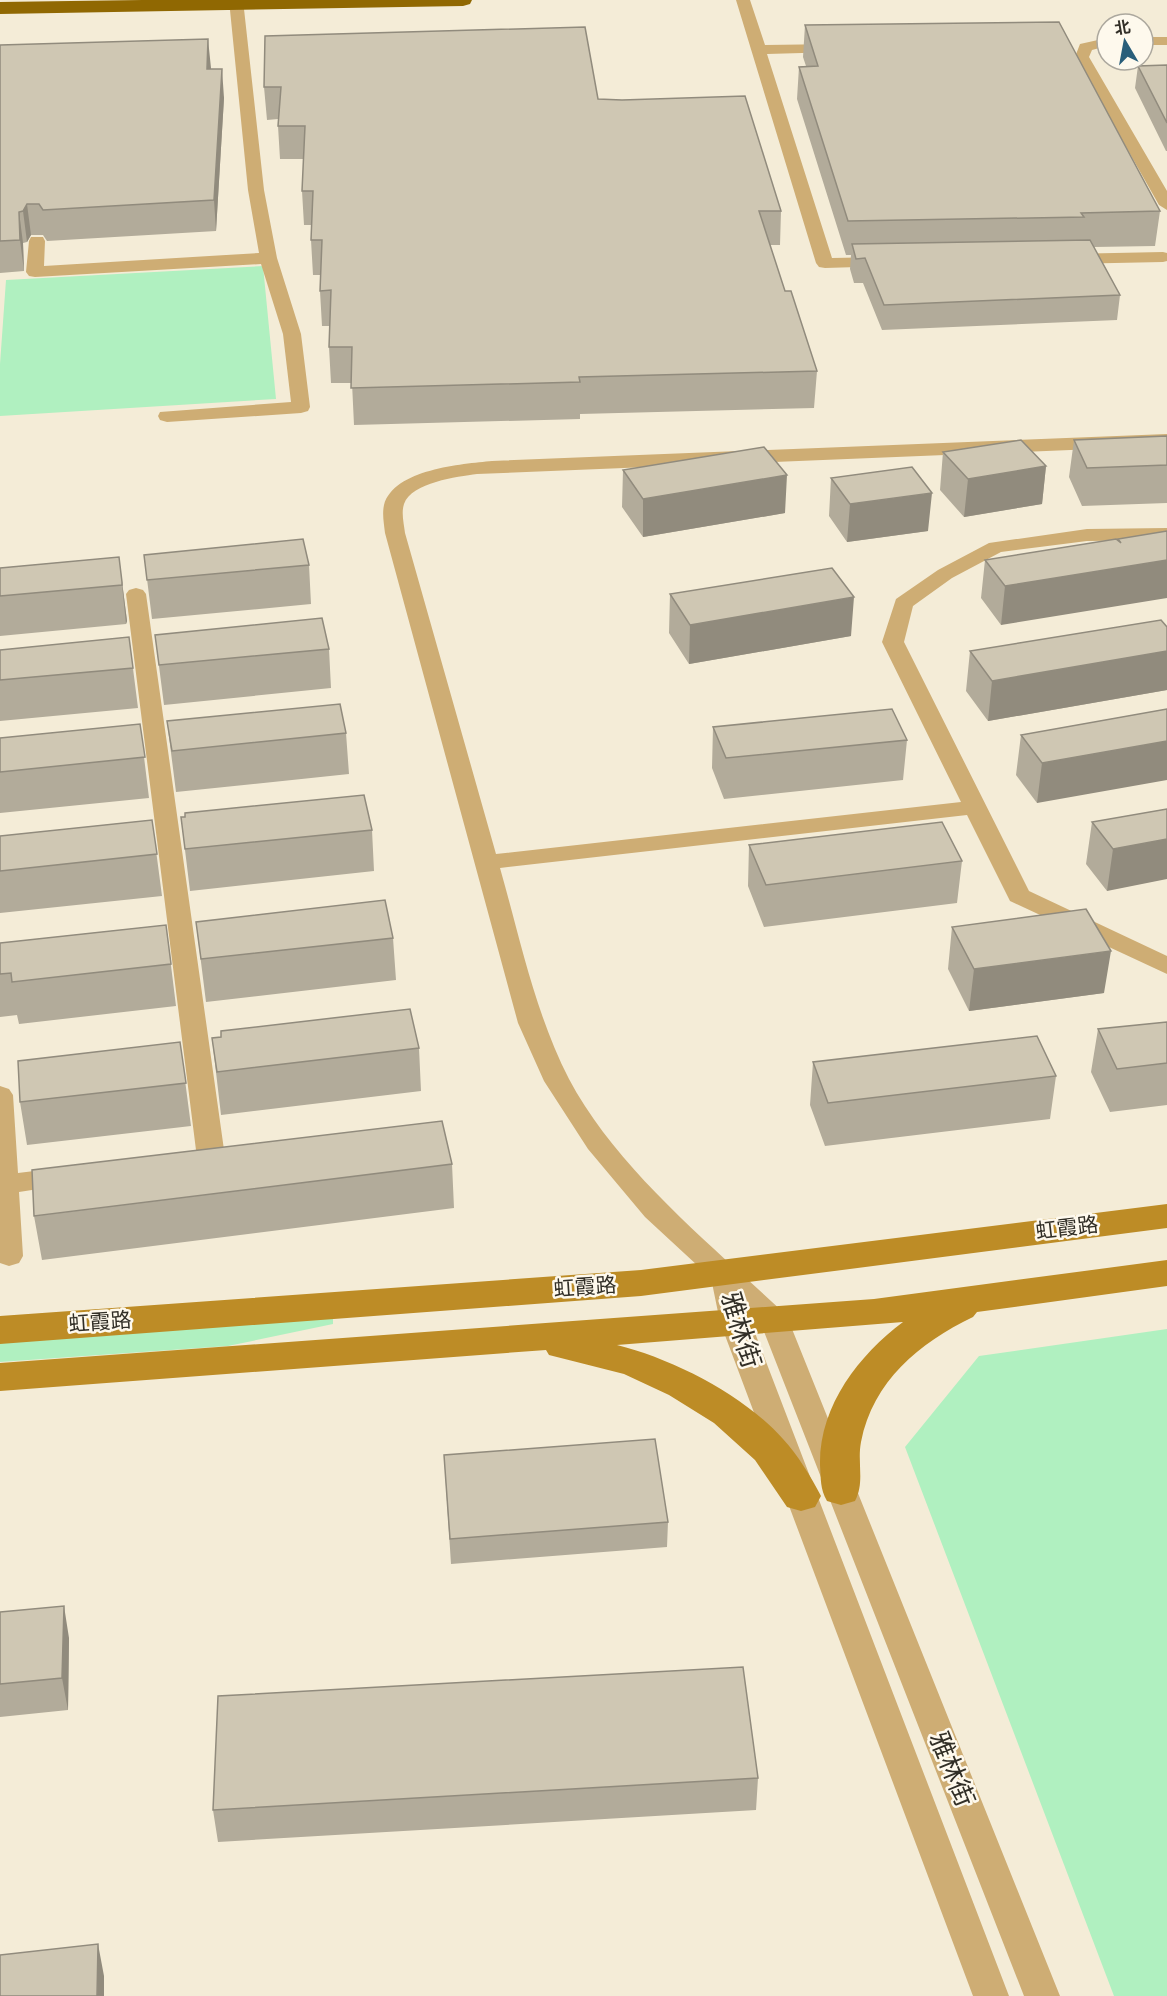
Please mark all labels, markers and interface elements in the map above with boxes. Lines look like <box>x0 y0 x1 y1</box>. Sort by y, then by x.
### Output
north arrow <box>1095 12 1155 72</box>
text: 北 <box>1113 15 1132 39</box>
street label: 虹霞路 <box>1034 1209 1100 1245</box>
street label: 虹霞路 <box>553 1270 617 1302</box>
street label: 雅林街 <box>713 1287 771 1372</box>
street label: 虹霞路 <box>68 1305 132 1337</box>
street label: 雅林街 <box>922 1726 984 1812</box>

